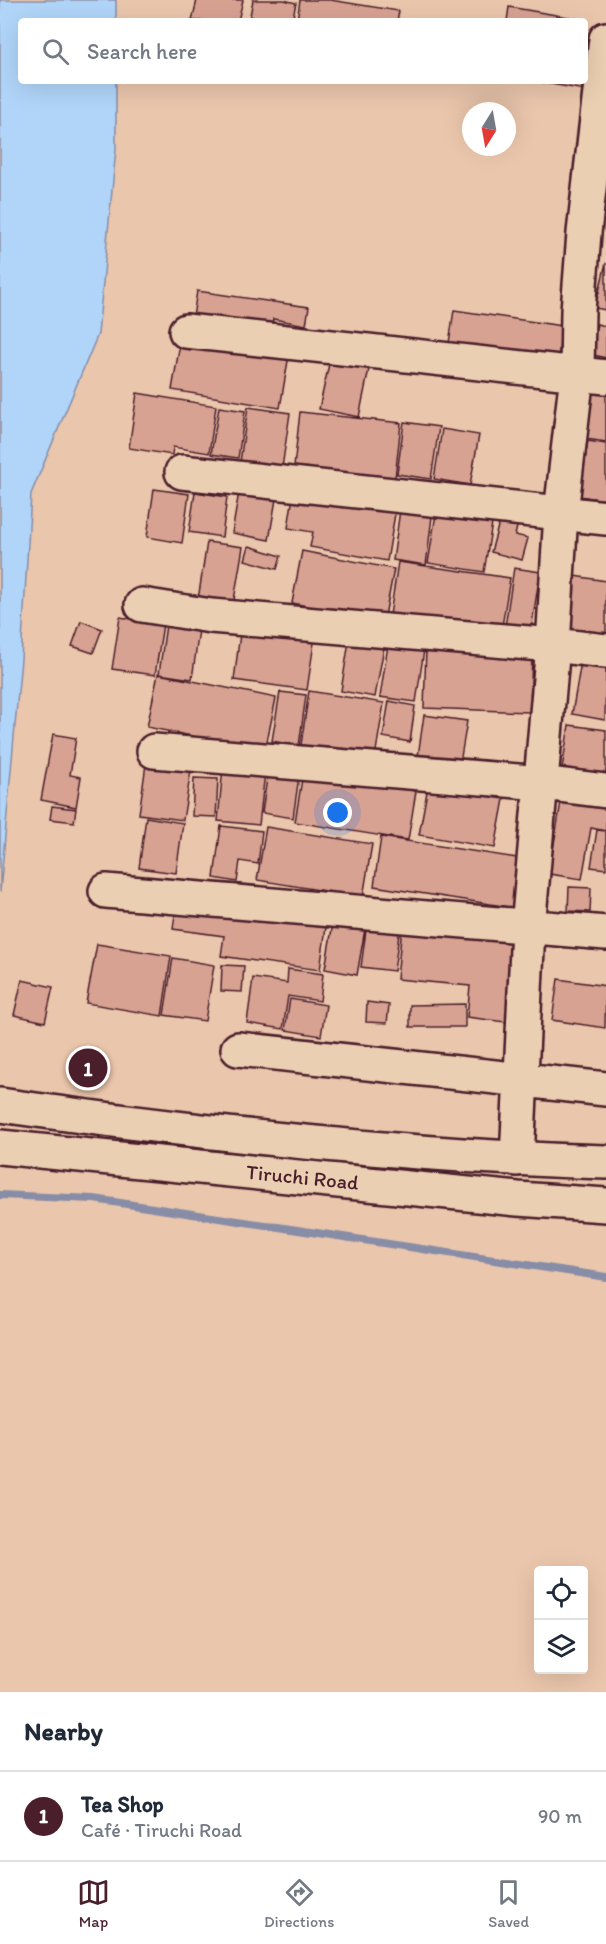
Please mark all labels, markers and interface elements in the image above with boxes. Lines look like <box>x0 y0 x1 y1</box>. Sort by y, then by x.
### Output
search box <box>18 18 588 84</box>
icon: search <box>39 35 72 68</box>
text: Search here <box>87 38 197 65</box>
north arrow <box>462 102 516 156</box>
your location <box>323 798 352 827</box>
pin: 1 <box>68 1046 107 1090</box>
street label: Tiruchi Road <box>245 1159 360 1195</box>
map controls <box>534 1566 588 1674</box>
button: locate <box>534 1566 588 1620</box>
button: layers <box>534 1620 588 1674</box>
text: Nearby <box>24 1715 103 1747</box>
text: Tea Shop <box>81 1791 164 1818</box>
text: 1 <box>39 1804 48 1828</box>
text: 90 m <box>538 1804 582 1828</box>
text: Café · Tiruchi Road <box>81 1818 242 1842</box>
tab: Map <box>77 1876 110 1931</box>
tab: Directions <box>264 1876 334 1931</box>
tab: Saved <box>488 1876 529 1931</box>

